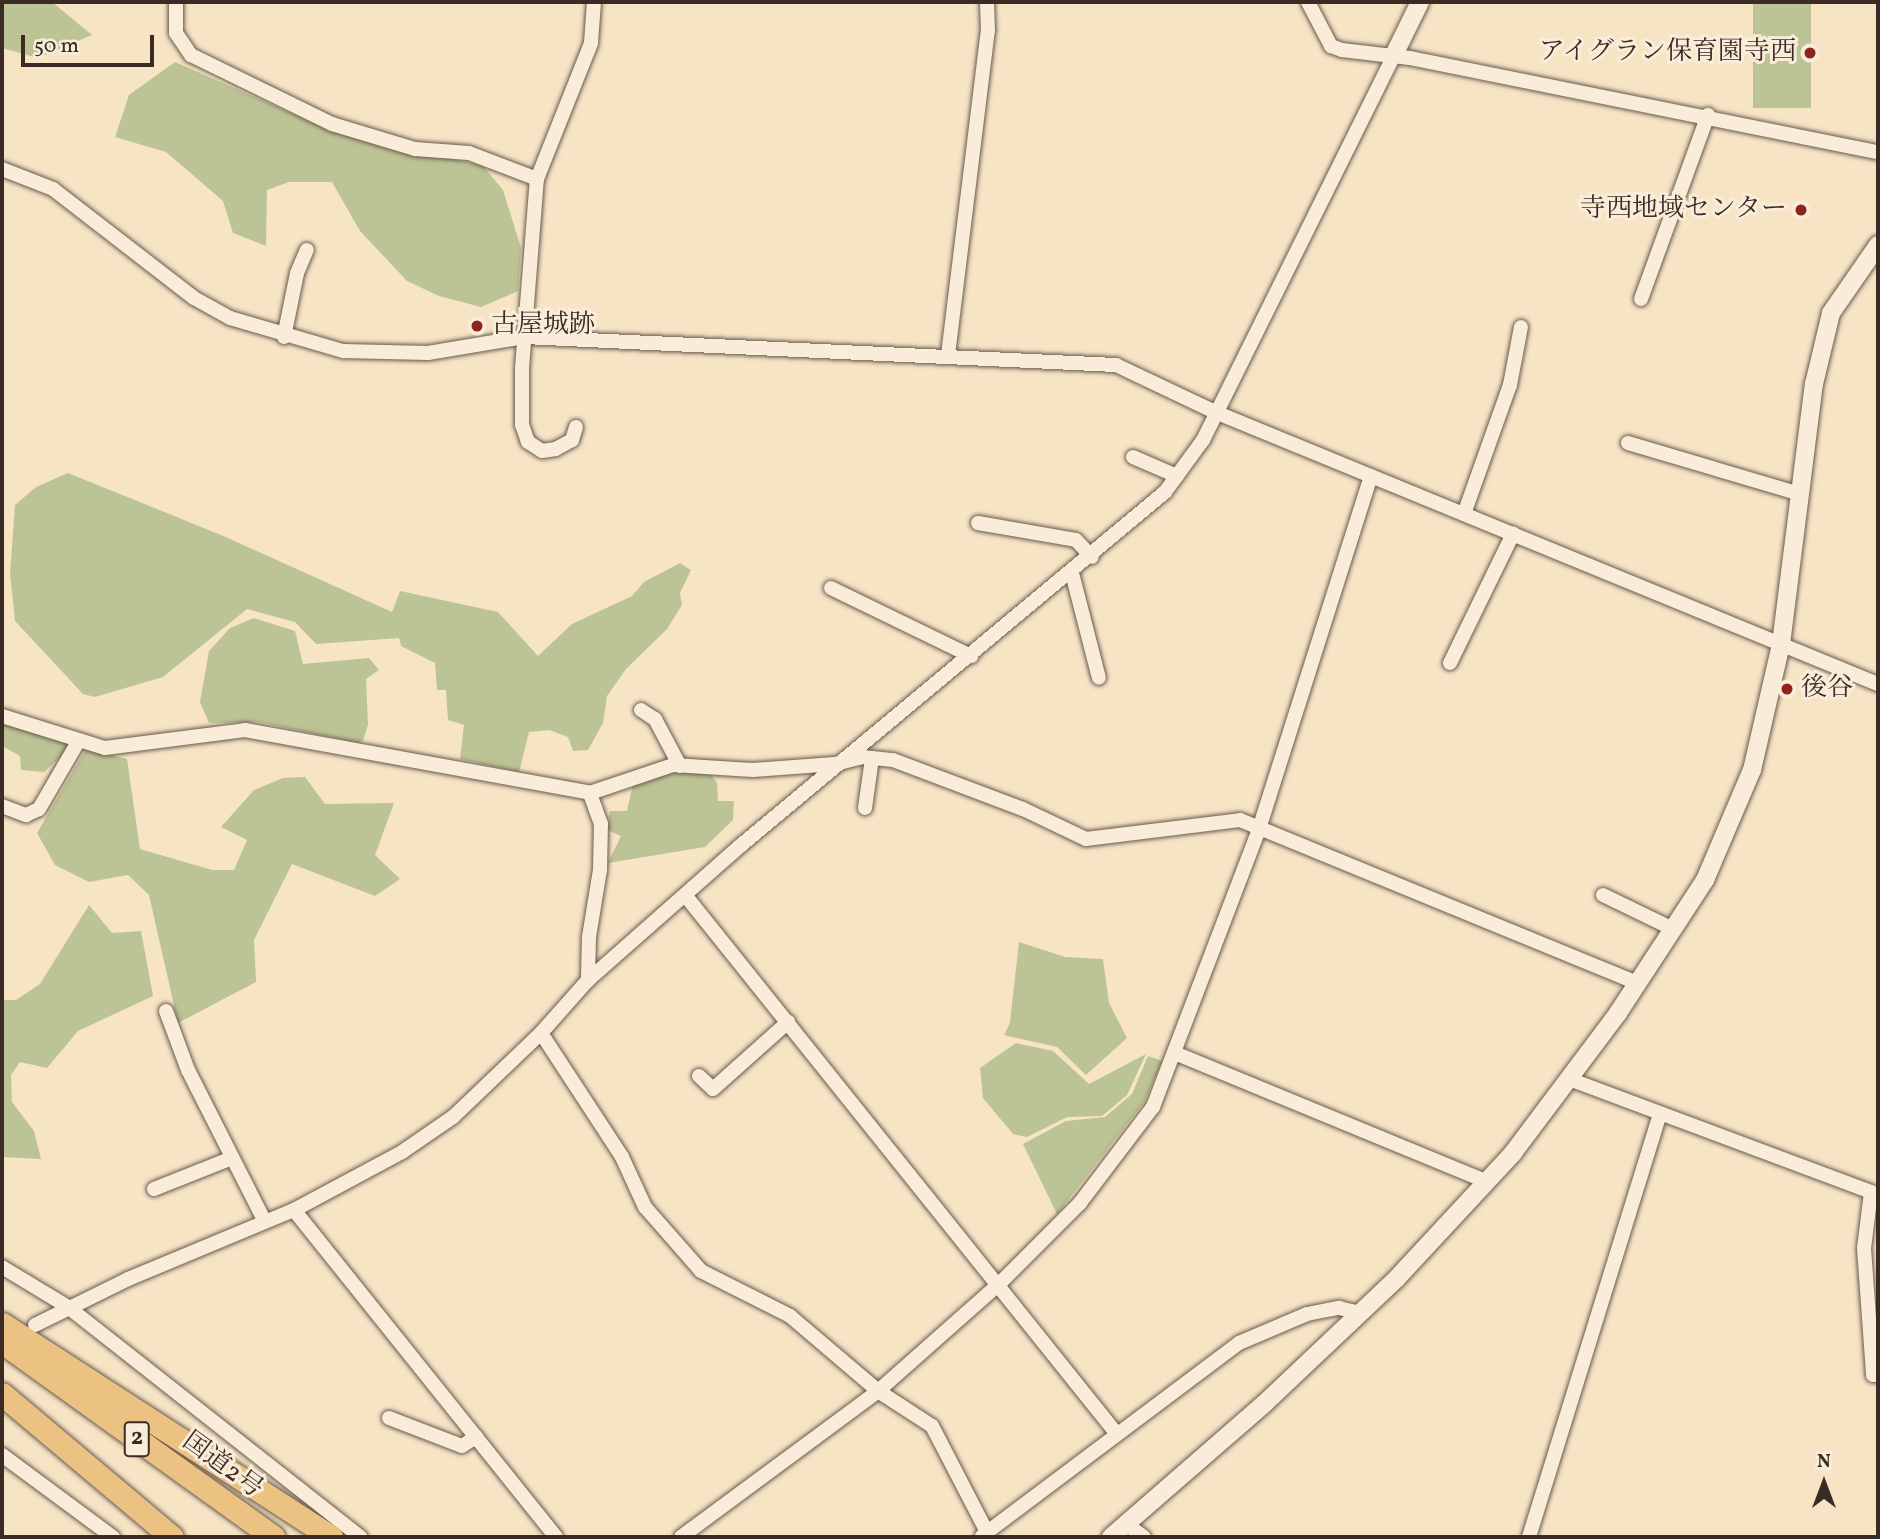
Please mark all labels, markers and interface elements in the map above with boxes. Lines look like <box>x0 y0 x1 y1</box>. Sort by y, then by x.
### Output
scale bar <box>24 21 158 65</box>
text: 50 m <box>34 32 79 61</box>
place label: アイグラン保育園寺西 <box>1536 37 1796 69</box>
marker: アイグラン保育園寺西 <box>1802 45 1818 61</box>
place label: 寺西地域センター <box>1579 194 1787 226</box>
marker: 寺西地域センター <box>1793 202 1809 218</box>
place label: 古屋城跡 <box>491 310 595 342</box>
marker: 古屋城跡 <box>469 318 485 334</box>
place label: 後谷 <box>1801 673 1853 705</box>
marker: 後谷 <box>1779 681 1795 697</box>
road number: 2 <box>123 1419 151 1460</box>
street label: 国道2号 <box>176 1426 268 1506</box>
north arrow <box>1789 1448 1859 1518</box>
text: N <box>1817 1449 1831 1475</box>

